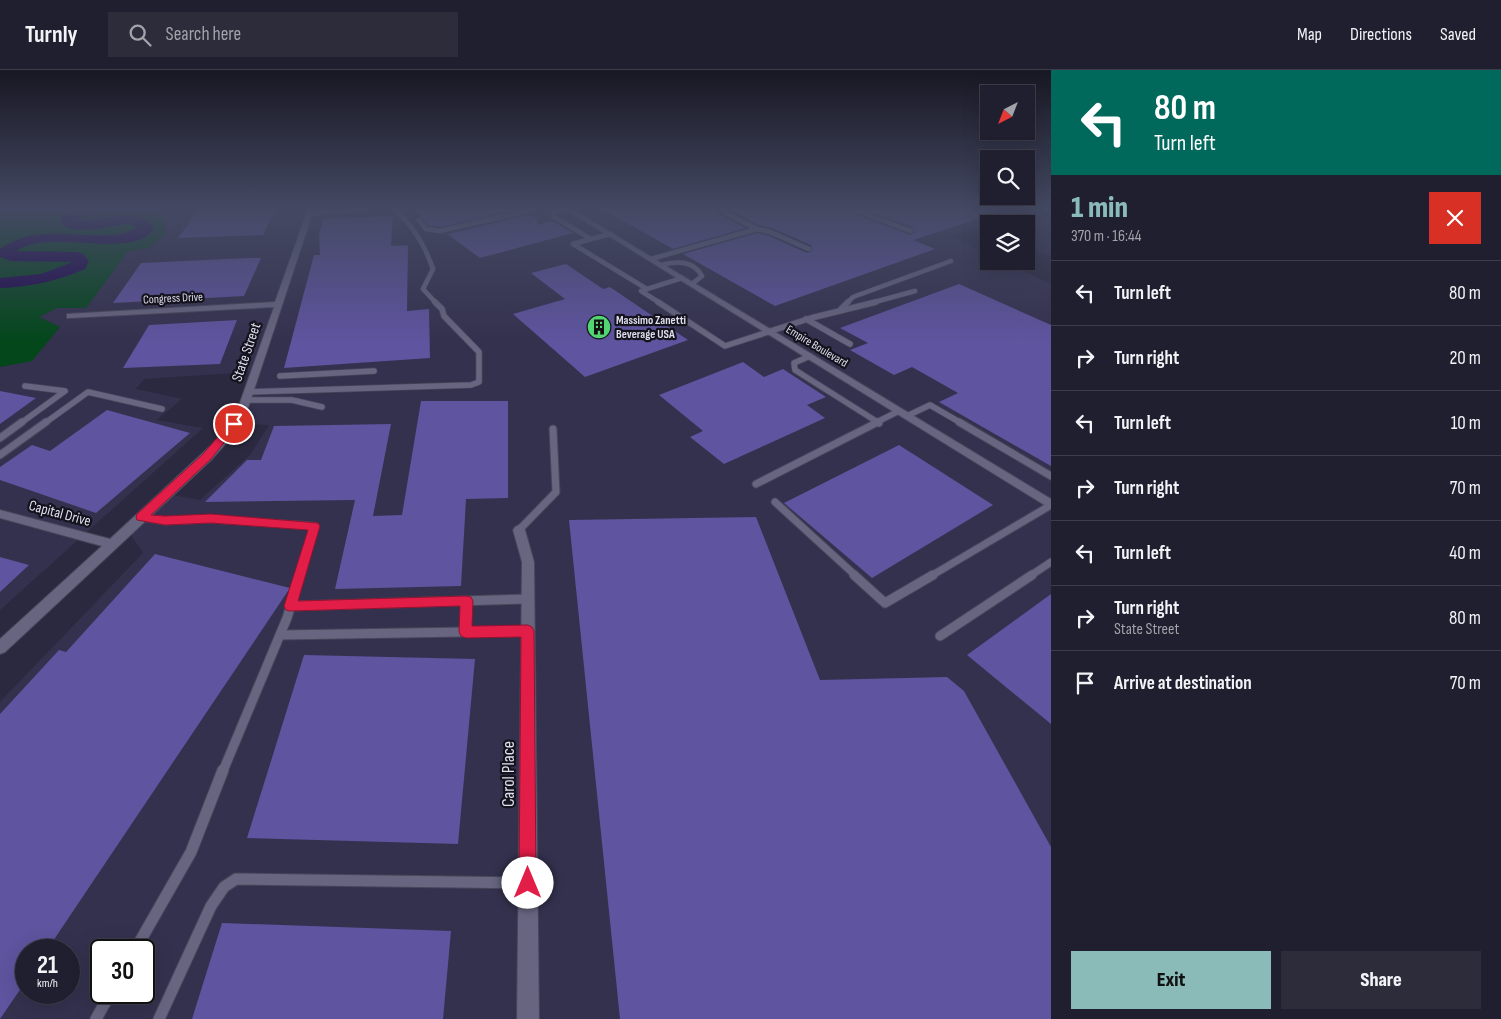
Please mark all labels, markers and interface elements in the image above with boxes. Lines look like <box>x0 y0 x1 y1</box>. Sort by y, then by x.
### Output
search box <box>108 12 458 57</box>
text: Turnly <box>25 20 78 49</box>
icon: search <box>126 21 154 49</box>
text: Search here <box>166 23 241 46</box>
text: Map <box>1297 24 1322 45</box>
text: Directions <box>1350 24 1412 45</box>
text: Saved <box>1440 24 1476 45</box>
north arrow <box>980 85 1035 140</box>
map controls <box>980 85 1035 270</box>
text: 80 m <box>1154 87 1216 130</box>
icon: left <box>1071 90 1136 155</box>
text: Turn left <box>1154 130 1216 157</box>
button: search <box>980 150 1035 205</box>
text: 1 min <box>1071 190 1128 226</box>
button: close <box>1429 192 1481 244</box>
button: layers <box>980 215 1035 270</box>
text: 370 m · 16:44 <box>1071 227 1141 246</box>
icon: left <box>1071 279 1099 307</box>
text: Turn left <box>1114 282 1171 305</box>
text: 80 m <box>1449 282 1481 305</box>
street label: Congress Drive <box>143 289 204 308</box>
place label: Massimo Zanetti Beverage USA <box>616 313 686 342</box>
building icon: Massimo Zanetti Beverage USA <box>586 314 612 340</box>
street label: State Street <box>228 320 266 384</box>
street label: Empire Boulevard <box>783 322 850 371</box>
icon: right <box>1071 344 1099 372</box>
text: Turn right <box>1114 347 1179 370</box>
text: 20 m <box>1449 347 1481 370</box>
pin <box>213 403 255 445</box>
icon: left <box>1071 409 1099 437</box>
icon: arrive <box>220 410 248 438</box>
text: Turn left <box>1114 412 1171 435</box>
text: 10 m <box>1451 412 1481 435</box>
icon: right <box>1071 474 1099 502</box>
text: Turn right <box>1114 477 1179 500</box>
text: 70 m <box>1450 477 1481 500</box>
street label: Capital Drive <box>27 496 93 531</box>
icon: left <box>1071 539 1099 567</box>
text: Turn left <box>1114 542 1171 565</box>
text: 40 m <box>1449 542 1481 565</box>
text: Turn right <box>1114 597 1179 620</box>
icon: right <box>1071 604 1099 632</box>
text: 80 m <box>1449 607 1481 630</box>
text: State Street <box>1114 620 1179 639</box>
icon: arrive <box>1071 669 1099 697</box>
text: Arrive at destination <box>1114 672 1252 695</box>
text: 70 m <box>1450 672 1481 695</box>
street label: Carol Place <box>498 741 519 807</box>
position arrow <box>501 856 553 908</box>
speed limit sign: 30 <box>90 939 155 1004</box>
text: 21 <box>37 950 58 981</box>
button: Exit <box>1071 951 1271 1009</box>
button: Share <box>1281 951 1481 1009</box>
text: km/h <box>37 976 58 991</box>

